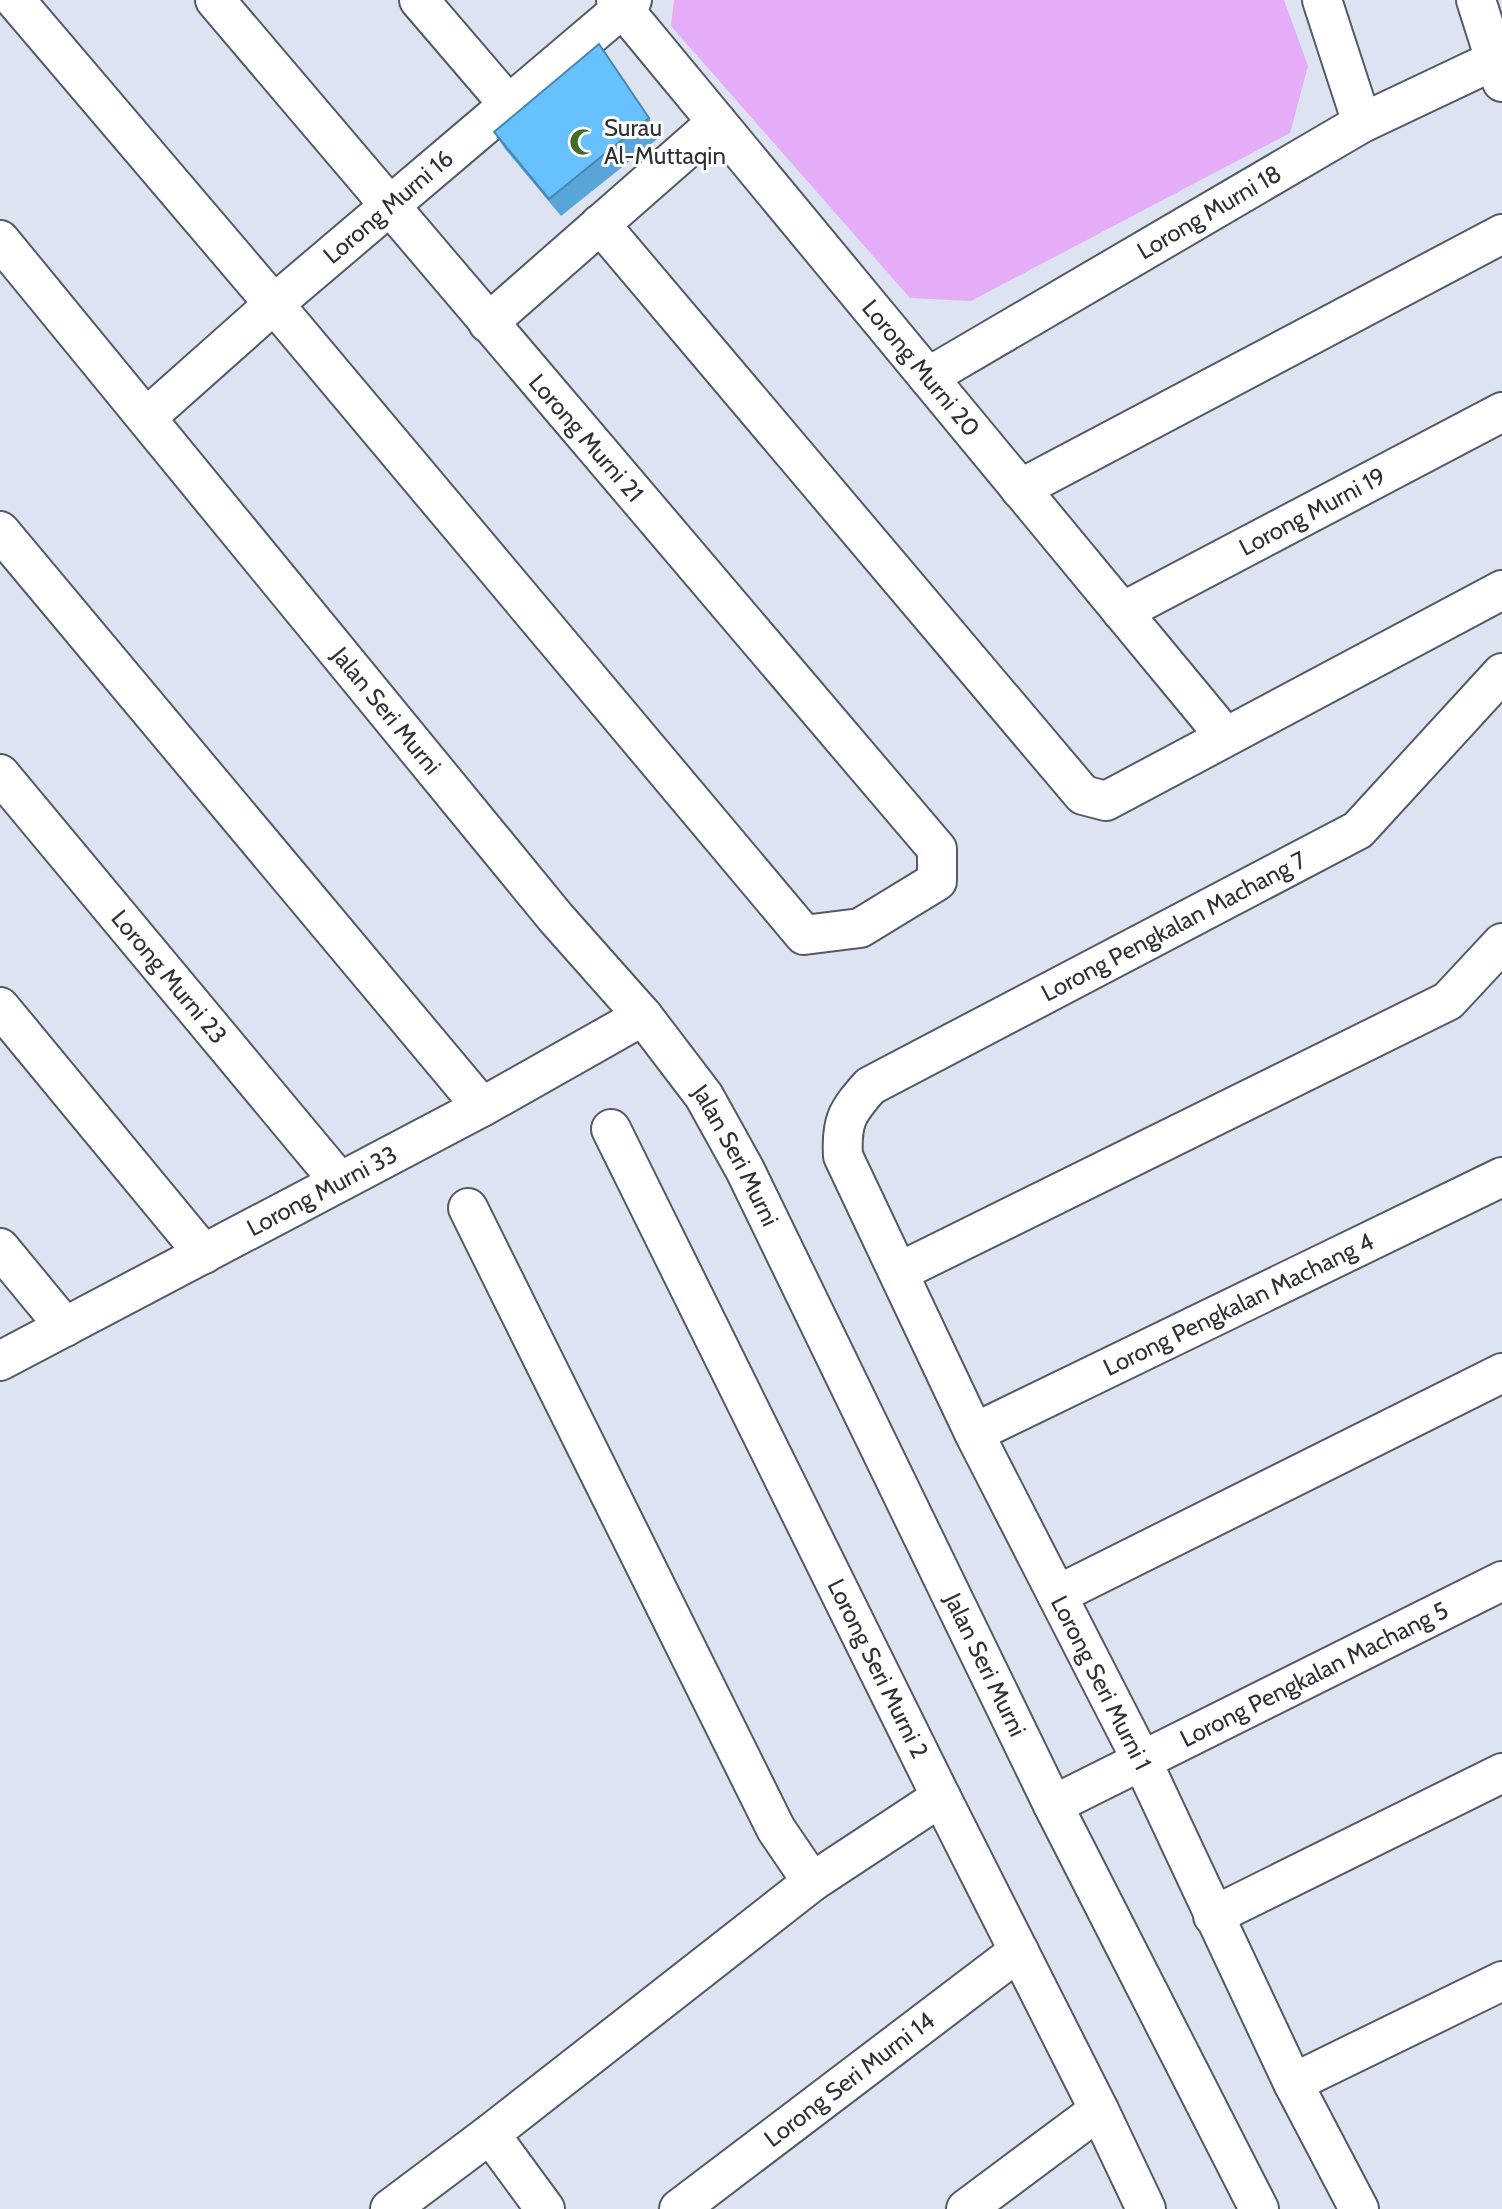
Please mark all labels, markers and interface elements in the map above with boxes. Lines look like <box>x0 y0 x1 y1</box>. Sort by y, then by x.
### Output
place label: Surau Al-Muttaqin <box>604 113 726 170</box>
mosque icon: Surau Al-Muttaqin <box>568 127 598 157</box>
street label: Lorong Murni 16 <box>317 143 459 270</box>
street label: Lorong Murni 18 <box>1132 158 1286 265</box>
street label: Lorong Murni 20 <box>856 294 986 442</box>
street label: Lorong Murni 21 <box>523 368 650 508</box>
street label: Lorong Murni 19 <box>1234 461 1390 562</box>
street label: Jalan Seri Murni <box>325 640 447 780</box>
street label: Lorong Pengkalan Machang 7 <box>1036 845 1311 1007</box>
street label: Lorong Murni 23 <box>105 904 233 1049</box>
street label: Jalan Seri Murni <box>686 1078 785 1231</box>
street label: Lorong Murni 33 <box>242 1139 402 1242</box>
street label: Lorong Pengkalan Machang 4 <box>1099 1226 1378 1382</box>
street label: Lorong Seri Murni 2 <box>822 1574 935 1763</box>
street label: Jalan Seri Murni <box>938 1587 1032 1741</box>
street label: Lorong Seri Murni 1 <box>1045 1591 1158 1775</box>
street label: Lorong Pengkalan Machang 5 <box>1175 1595 1453 1753</box>
street label: Lorong Seri Murni 14 <box>758 2005 940 2153</box>

